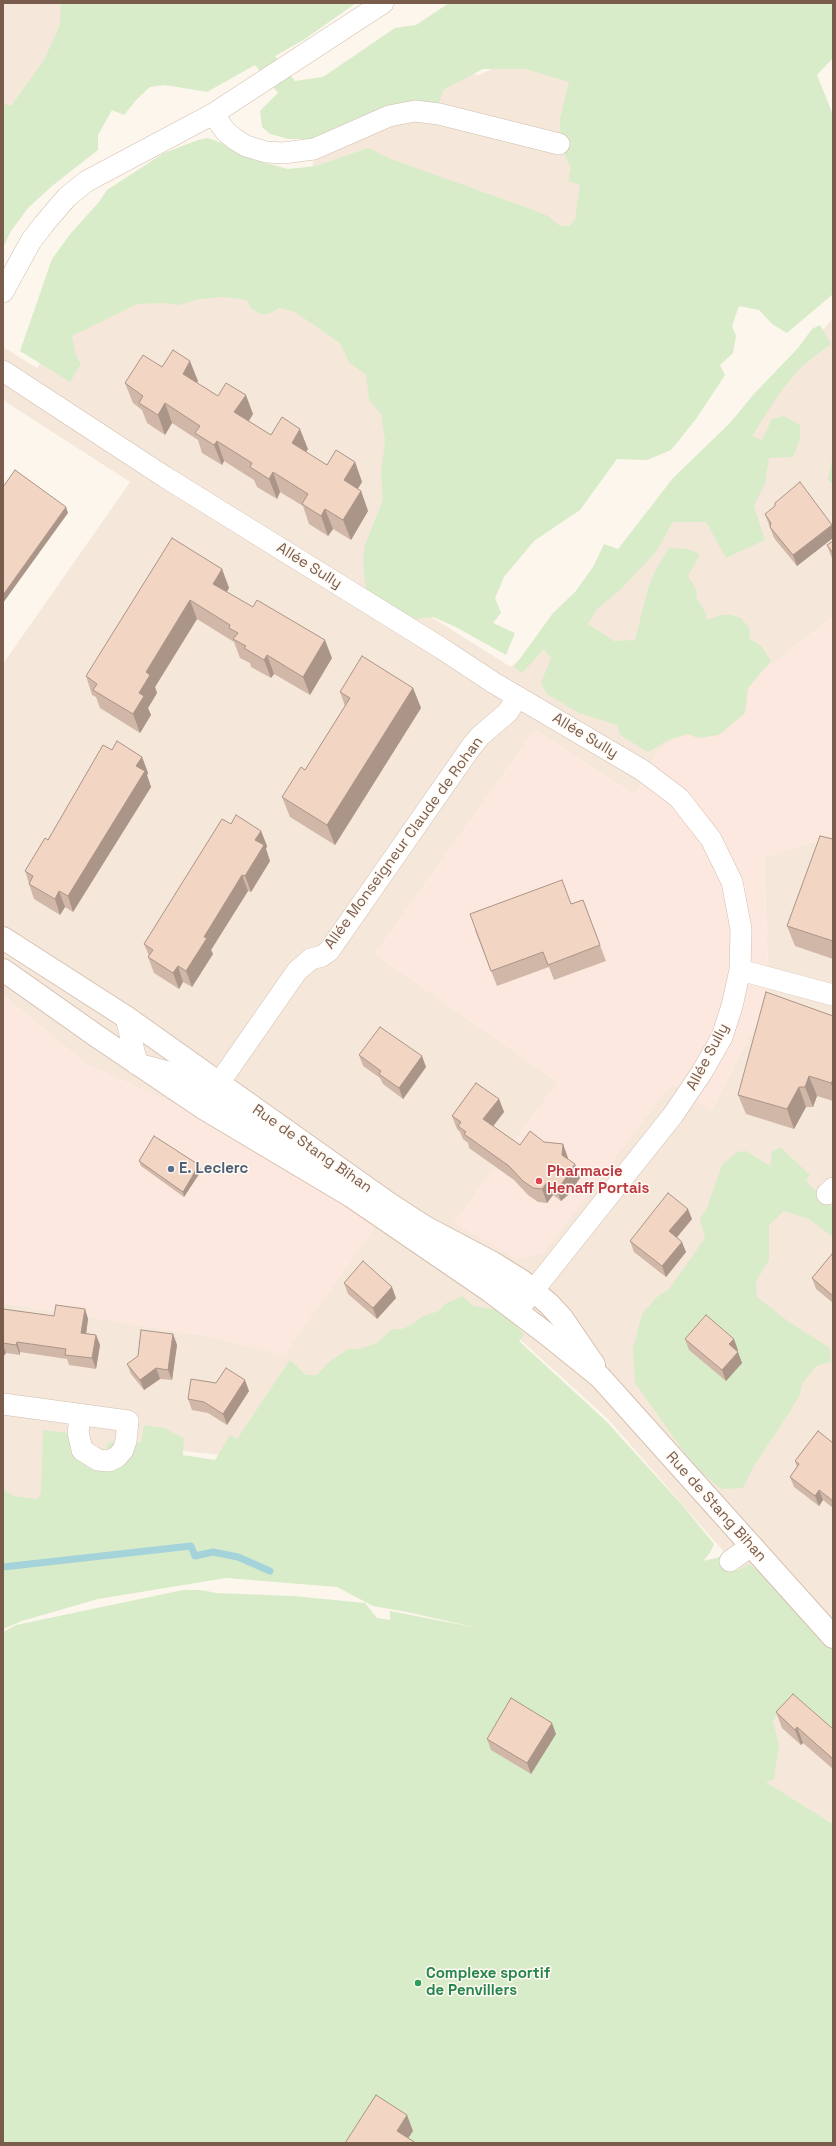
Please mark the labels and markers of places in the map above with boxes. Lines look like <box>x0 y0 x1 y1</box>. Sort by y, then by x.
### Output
place label: E. Leclerc <box>179 1160 248 1178</box>
place label: Pharmacie Henaff Portais <box>547 1163 649 1198</box>
marker: E. Leclerc <box>166 1164 176 1174</box>
marker: Pharmacie Henaff Portais <box>534 1176 544 1186</box>
place label: Complexe sportif de Penvillers <box>426 1965 550 2000</box>
marker: Complexe sportif de Penvillers <box>413 1978 423 1988</box>

